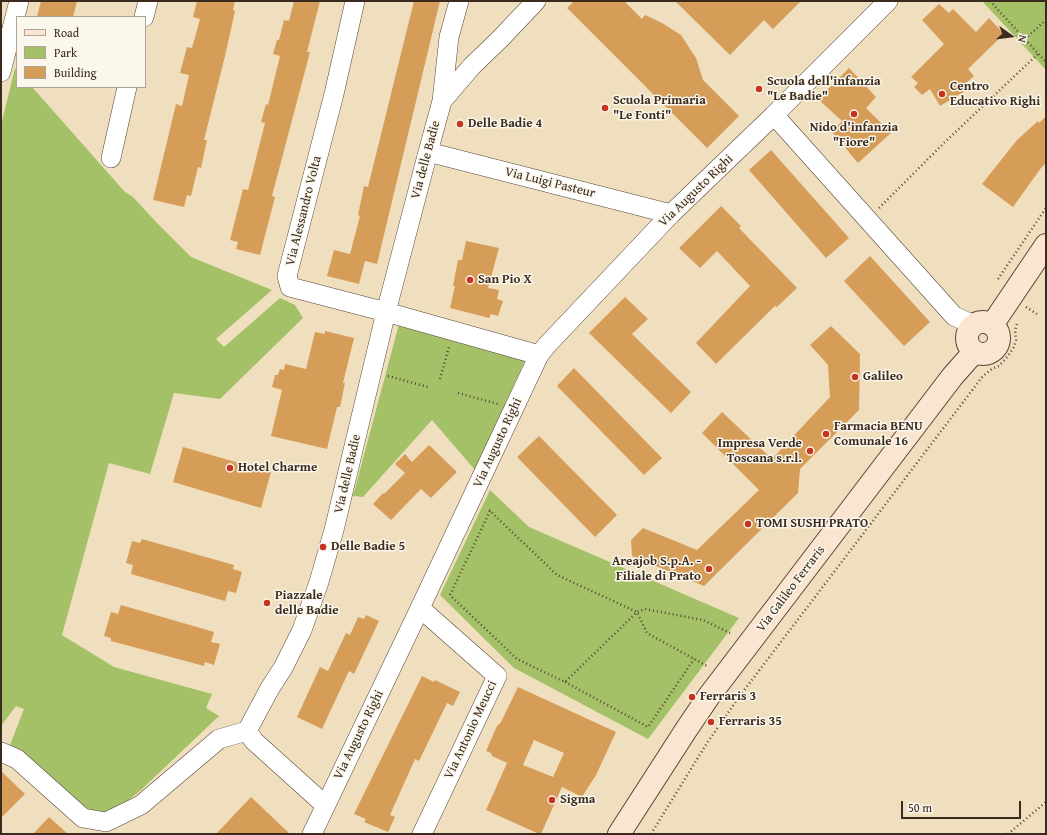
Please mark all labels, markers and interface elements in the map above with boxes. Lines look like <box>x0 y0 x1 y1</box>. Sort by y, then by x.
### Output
legend <box>16 16 146 88</box>
north arrow <box>991 16 1031 56</box>
text: Road <box>54 24 79 41</box>
text: N <box>1014 33 1031 44</box>
text: Park <box>54 44 77 61</box>
text: Building <box>54 64 97 81</box>
place label: Scuola dell'infanzia "Le Badie" <box>767 74 881 105</box>
place label: Centro Educativo Righi <box>950 79 1040 110</box>
marker: Scuola dell'infanzia "Le Badie" <box>754 84 764 94</box>
marker: Centro Educativo Righi <box>937 89 947 99</box>
place label: Scuola Primaria "Le Fonti" <box>613 93 706 124</box>
marker: Scuola Primaria "Le Fonti" <box>600 103 610 113</box>
marker: Nido d'infanzia "Fiore" <box>849 109 859 119</box>
place label: Delle Badie 4 <box>468 116 542 132</box>
street label: Via delle Badie <box>408 119 444 201</box>
marker: Delle Badie 4 <box>455 119 465 129</box>
place label: Nido d'infanzia "Fiore" <box>810 120 898 151</box>
street label: Via Augusto Righi <box>656 152 736 230</box>
street label: Via Alessandro Volta <box>283 154 325 268</box>
street label: Via Luigi Pasteur <box>503 164 597 202</box>
place label: San Pio X <box>478 272 532 288</box>
marker: San Pio X <box>465 275 475 285</box>
place label: Galileo <box>863 369 903 385</box>
marker: Galileo <box>850 372 860 382</box>
street label: Via Augusto Righi <box>470 396 526 490</box>
place label: Farmacia BENU Comunale 16 <box>834 419 923 450</box>
marker: Farmacia BENU Comunale 16 <box>821 429 831 439</box>
street label: Via delle Badie <box>331 433 365 515</box>
place label: Impresa Verde Toscana s.r.l. <box>718 436 802 467</box>
marker: Impresa Verde Toscana s.r.l. <box>805 446 815 456</box>
place label: Hotel Charme <box>238 460 317 476</box>
marker: Hotel Charme <box>225 463 235 473</box>
place label: TOMI SUSHI PRATO <box>756 516 868 532</box>
marker: TOMI SUSHI PRATO <box>743 519 753 529</box>
place label: Delle Badie 5 <box>331 539 405 555</box>
marker: Delle Badie 5 <box>318 542 328 552</box>
street label: Via Galileo Ferraris <box>753 543 829 635</box>
place label: Areajob S.p.A. - Filiale di Prato <box>612 554 701 585</box>
marker: Areajob S.p.A. - Filiale di Prato <box>704 564 714 574</box>
place label: Piazzale delle Badie <box>275 588 339 619</box>
marker: Piazzale delle Badie <box>262 598 272 608</box>
street label: Via Antonio Meucci <box>441 678 501 782</box>
street label: Via Augusto Righi <box>331 688 387 782</box>
place label: Ferraris 3 <box>700 689 756 705</box>
marker: Ferraris 3 <box>687 692 697 702</box>
place label: Ferraris 35 <box>719 714 782 730</box>
marker: Ferraris 35 <box>706 717 716 727</box>
place label: Sigma <box>560 792 596 808</box>
scale bar <box>903 793 1023 819</box>
marker: Sigma <box>547 795 557 805</box>
text: 50 m <box>908 799 932 816</box>

